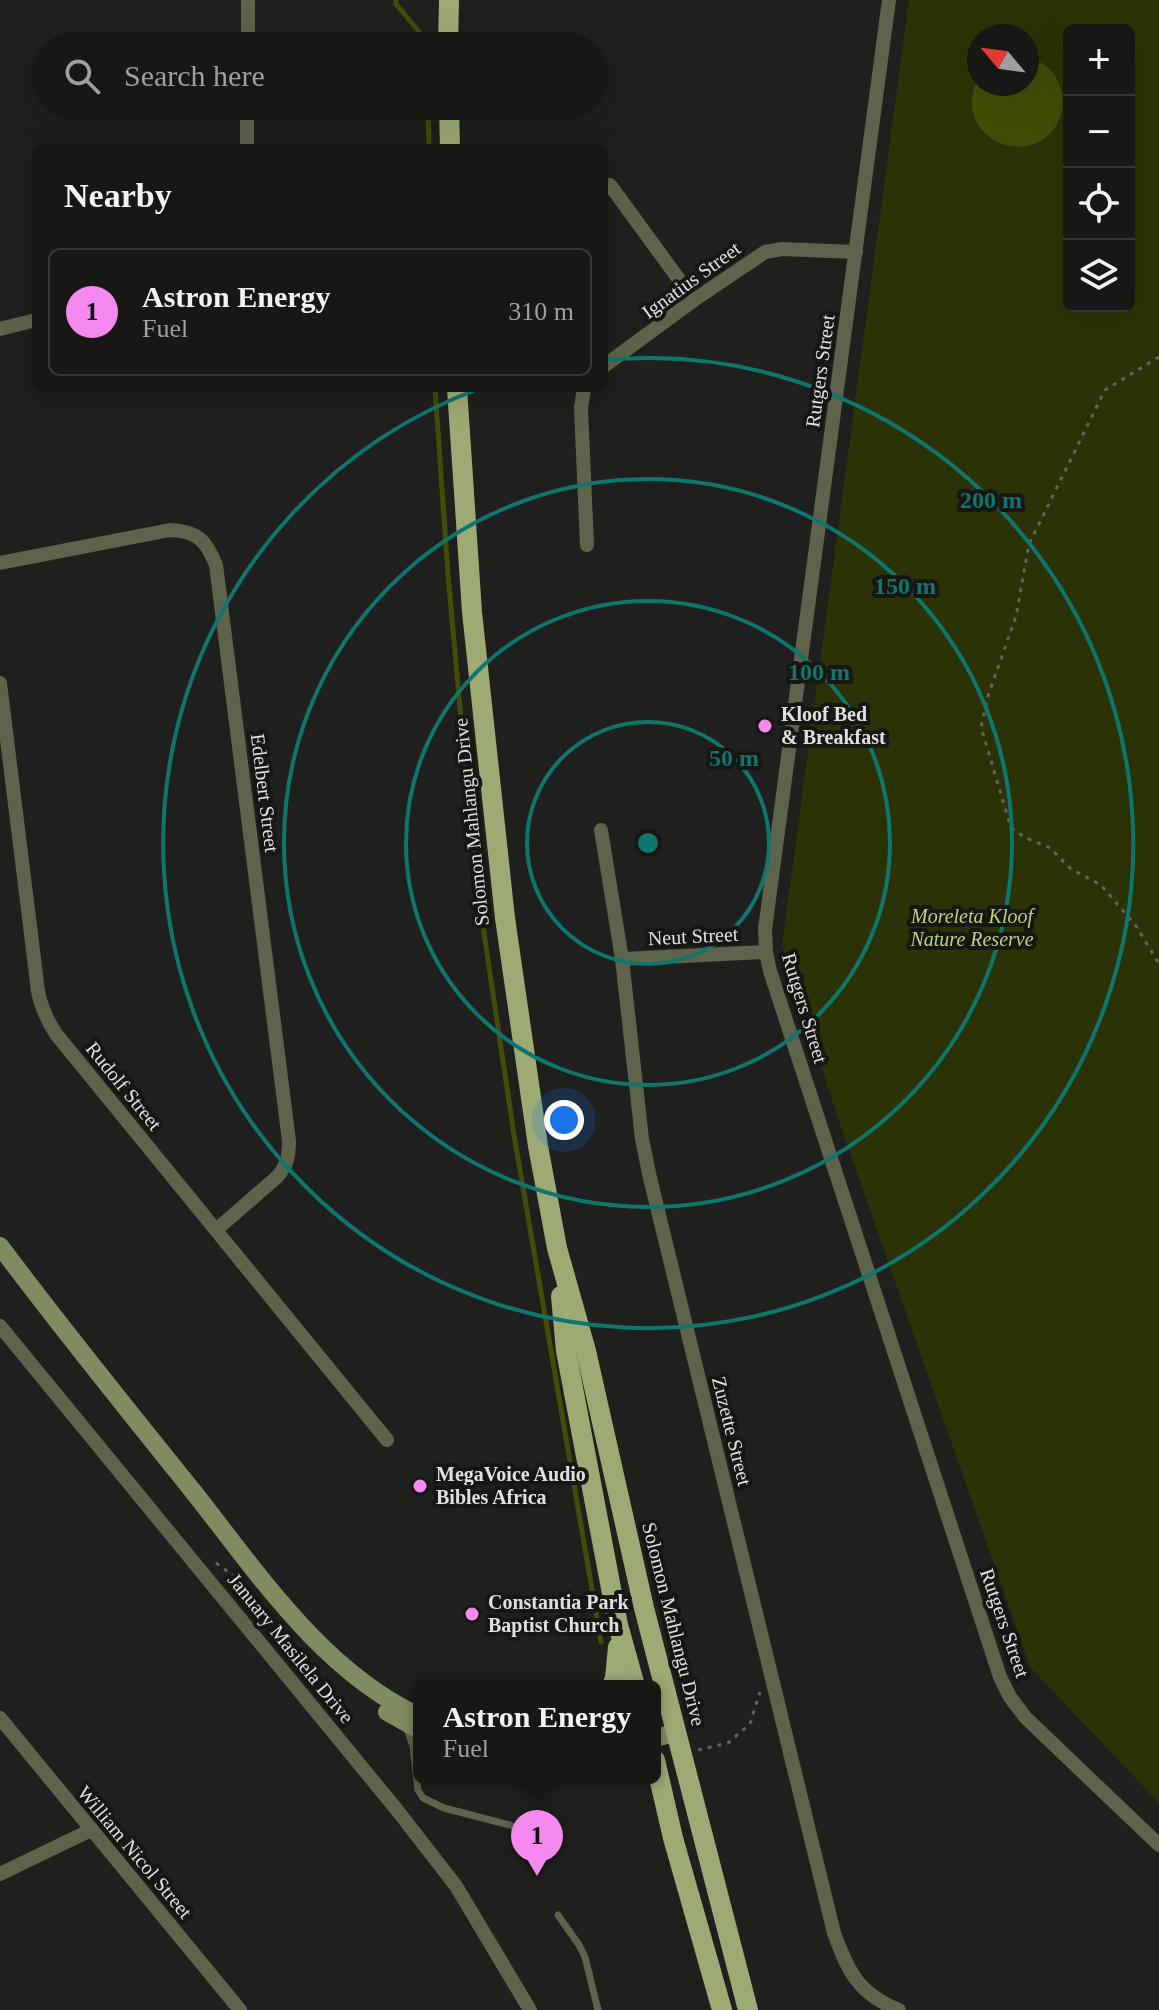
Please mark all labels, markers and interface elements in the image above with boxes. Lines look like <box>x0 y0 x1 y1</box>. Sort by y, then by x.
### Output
north arrow <box>967 24 1039 96</box>
map controls <box>1063 24 1135 312</box>
button: + <box>1063 24 1135 96</box>
search box <box>32 32 608 120</box>
icon: search <box>60 54 104 98</box>
text: Search here <box>124 59 265 92</box>
button: − <box>1063 96 1135 168</box>
button: locate <box>1063 168 1135 240</box>
text: Nearby <box>64 177 172 214</box>
street label: Ignatius Street <box>638 237 745 324</box>
button: layers <box>1063 240 1135 312</box>
text: Astron Energy <box>142 280 331 313</box>
text: 1 <box>86 297 99 326</box>
text: 310 m <box>508 297 574 326</box>
street label: Rutgers Street <box>801 313 840 429</box>
text: Fuel <box>142 314 188 343</box>
text: 200 m <box>960 487 1022 513</box>
text: 150 m <box>874 573 936 599</box>
text: 100 m <box>788 659 850 685</box>
place label: Kloof Bed & Breakfast <box>781 703 886 748</box>
street label: Solomon Mahlangu Drive <box>449 717 494 927</box>
marker: Kloof Bed & Breakfast <box>756 717 774 735</box>
street label: Edelbert Street <box>247 732 283 854</box>
text: 50 m <box>709 745 759 771</box>
centre of rings <box>634 829 662 857</box>
park label: Moreleta Kloof Nature Reserve <box>909 905 1035 950</box>
street label: Neut Street <box>647 923 739 949</box>
street label: Rutgers Street <box>777 950 832 1066</box>
street label: Rudolf Street <box>82 1037 167 1135</box>
your location <box>544 1100 584 1140</box>
street label: Zuzette Street <box>708 1374 756 1488</box>
place label: MegaVoice Audio Bibles Africa <box>436 1463 586 1508</box>
marker: MegaVoice Audio Bibles Africa <box>411 1477 429 1495</box>
street label: Solomon Mahlangu Drive <box>637 1520 710 1728</box>
street label: Rutgers Street <box>975 1566 1034 1681</box>
street label: January Masilela Drive <box>223 1569 358 1728</box>
place label: Constantia Park Baptist Church <box>488 1591 629 1637</box>
marker: Constantia Park Baptist Church <box>463 1605 481 1623</box>
popup <box>413 1680 661 1784</box>
text: Astron Energy <box>443 1700 631 1733</box>
text: Fuel <box>443 1734 489 1763</box>
street label: William Nicol Street <box>73 1781 197 1923</box>
pin: 1 <box>511 1810 563 1876</box>

